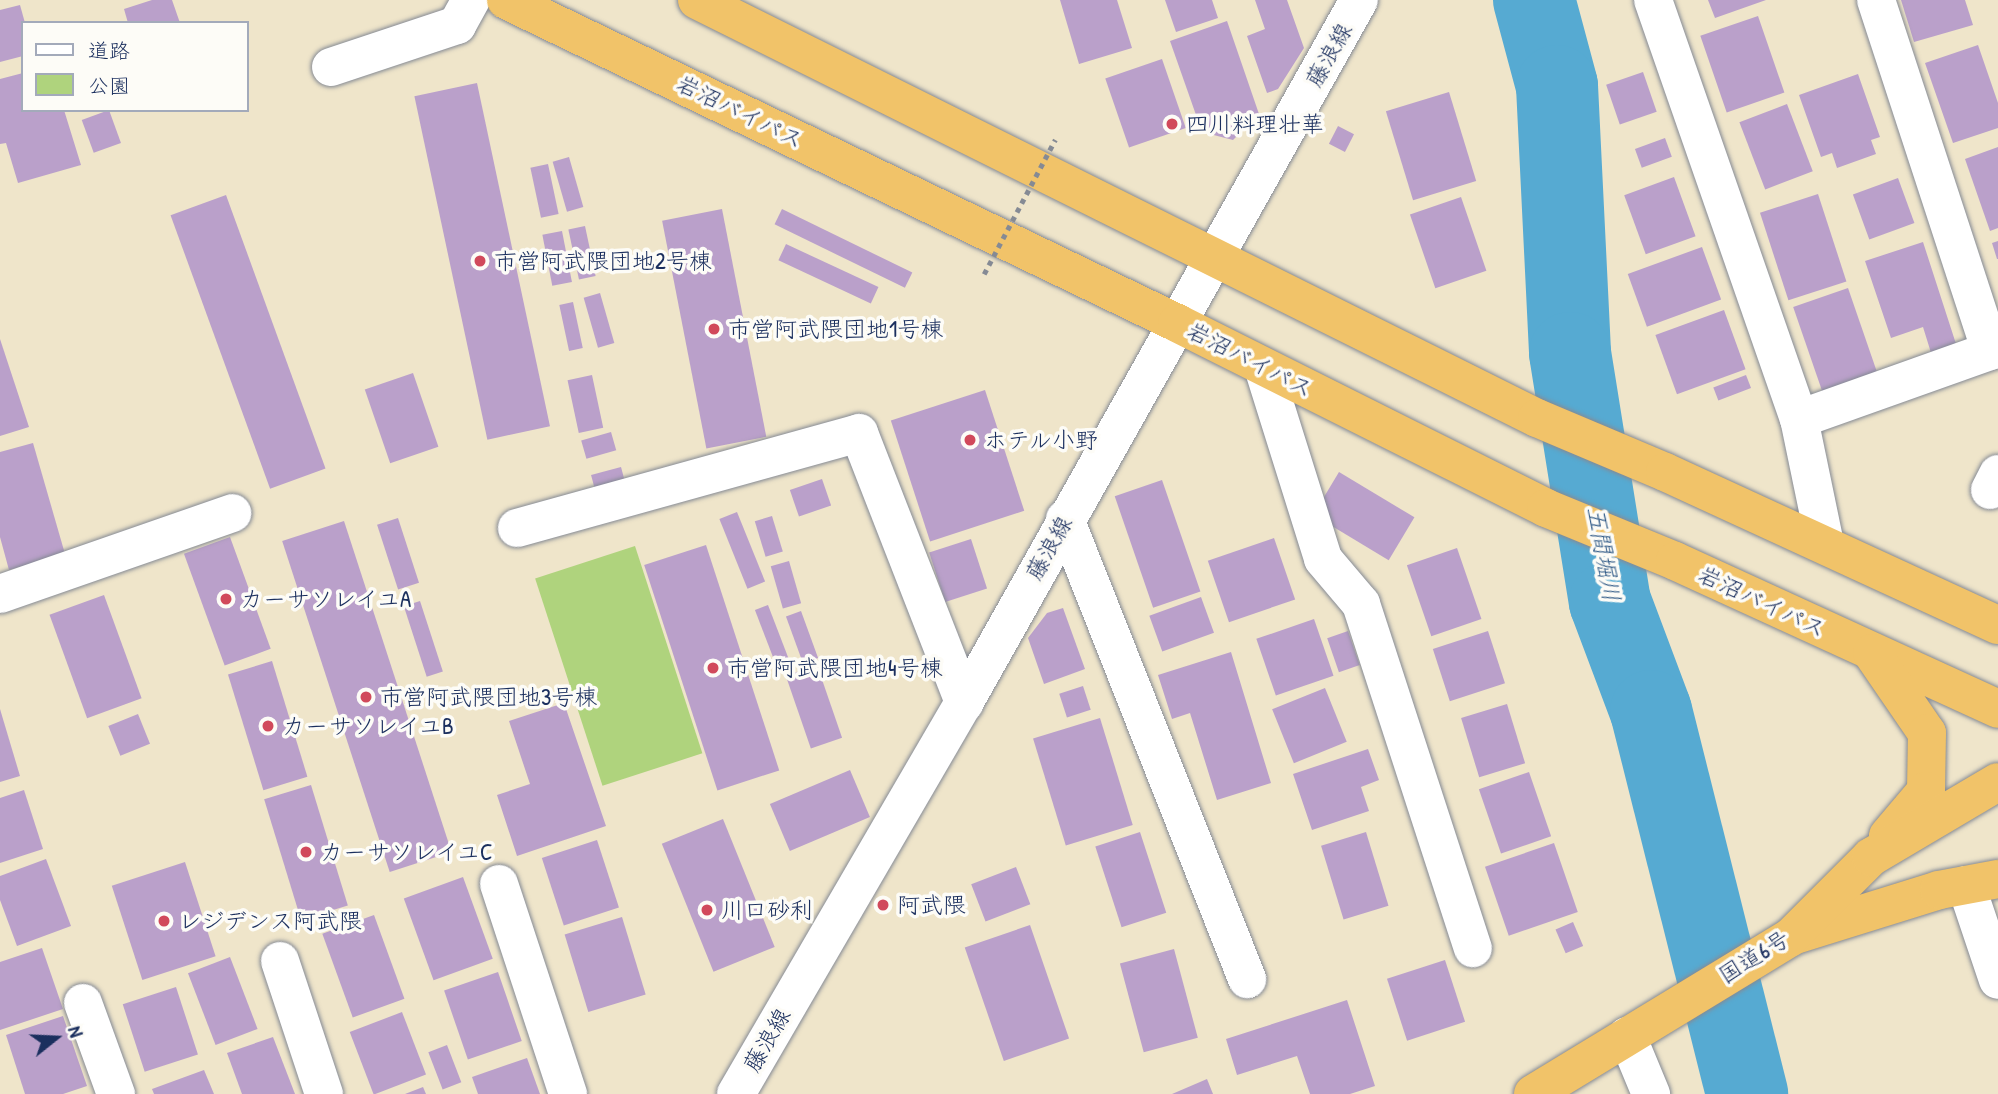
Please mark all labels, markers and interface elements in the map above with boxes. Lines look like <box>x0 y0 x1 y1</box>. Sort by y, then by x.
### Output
street label: 藤浪線 <box>1300 18 1358 92</box>
legend <box>21 21 248 112</box>
text: 道路 <box>88 36 130 65</box>
street label: 岩沼バイパス <box>672 69 808 155</box>
text: 公園 <box>88 71 130 100</box>
place label: 四川料理壮華 <box>1186 110 1324 138</box>
marker: 四川料理壮華 <box>1164 116 1180 132</box>
place label: 市営阿武隈団地2号棟 <box>494 247 712 275</box>
marker: 市営阿武隈団地2号棟 <box>472 253 488 269</box>
place label: 市営阿武隈団地1号棟 <box>728 315 943 343</box>
street label: 岩沼バイパス <box>1182 316 1318 404</box>
marker: 市営阿武隈団地1号棟 <box>706 321 722 337</box>
place label: ホテル小野 <box>984 426 1099 454</box>
marker: ホテル小野 <box>962 432 978 448</box>
water label: 五間堀川 <box>1581 504 1627 604</box>
street label: 藤浪線 <box>1020 511 1078 585</box>
street label: 岩沼バイパス <box>1694 560 1830 644</box>
place label: カーサソレイユA <box>240 585 412 613</box>
marker: カーサソレイユA <box>218 591 234 607</box>
place label: 市営阿武隈団地4号棟 <box>727 654 943 682</box>
marker: 市営阿武隈団地4号棟 <box>705 660 721 676</box>
place label: 市営阿武隈団地3号棟 <box>380 683 597 711</box>
marker: 市営阿武隈団地3号棟 <box>358 689 374 705</box>
place label: カーサソレイユB <box>282 712 455 740</box>
marker: カーサソレイユB <box>260 718 276 734</box>
place label: カーサソレイユC <box>320 838 494 866</box>
marker: カーサソレイユC <box>298 844 314 860</box>
place label: 阿武隈 <box>897 891 966 919</box>
place label: 川口砂利 <box>721 896 813 924</box>
marker: 阿武隈 <box>875 897 891 913</box>
marker: 川口砂利 <box>699 902 715 918</box>
place label: レジデンス阿武隈 <box>178 907 362 935</box>
marker: レジデンス阿武隈 <box>156 913 172 929</box>
street label: 国道6号 <box>1714 925 1794 989</box>
north arrow <box>21 1003 91 1073</box>
street label: 藤浪線 <box>738 1003 796 1077</box>
text: N <box>62 1023 90 1040</box>

